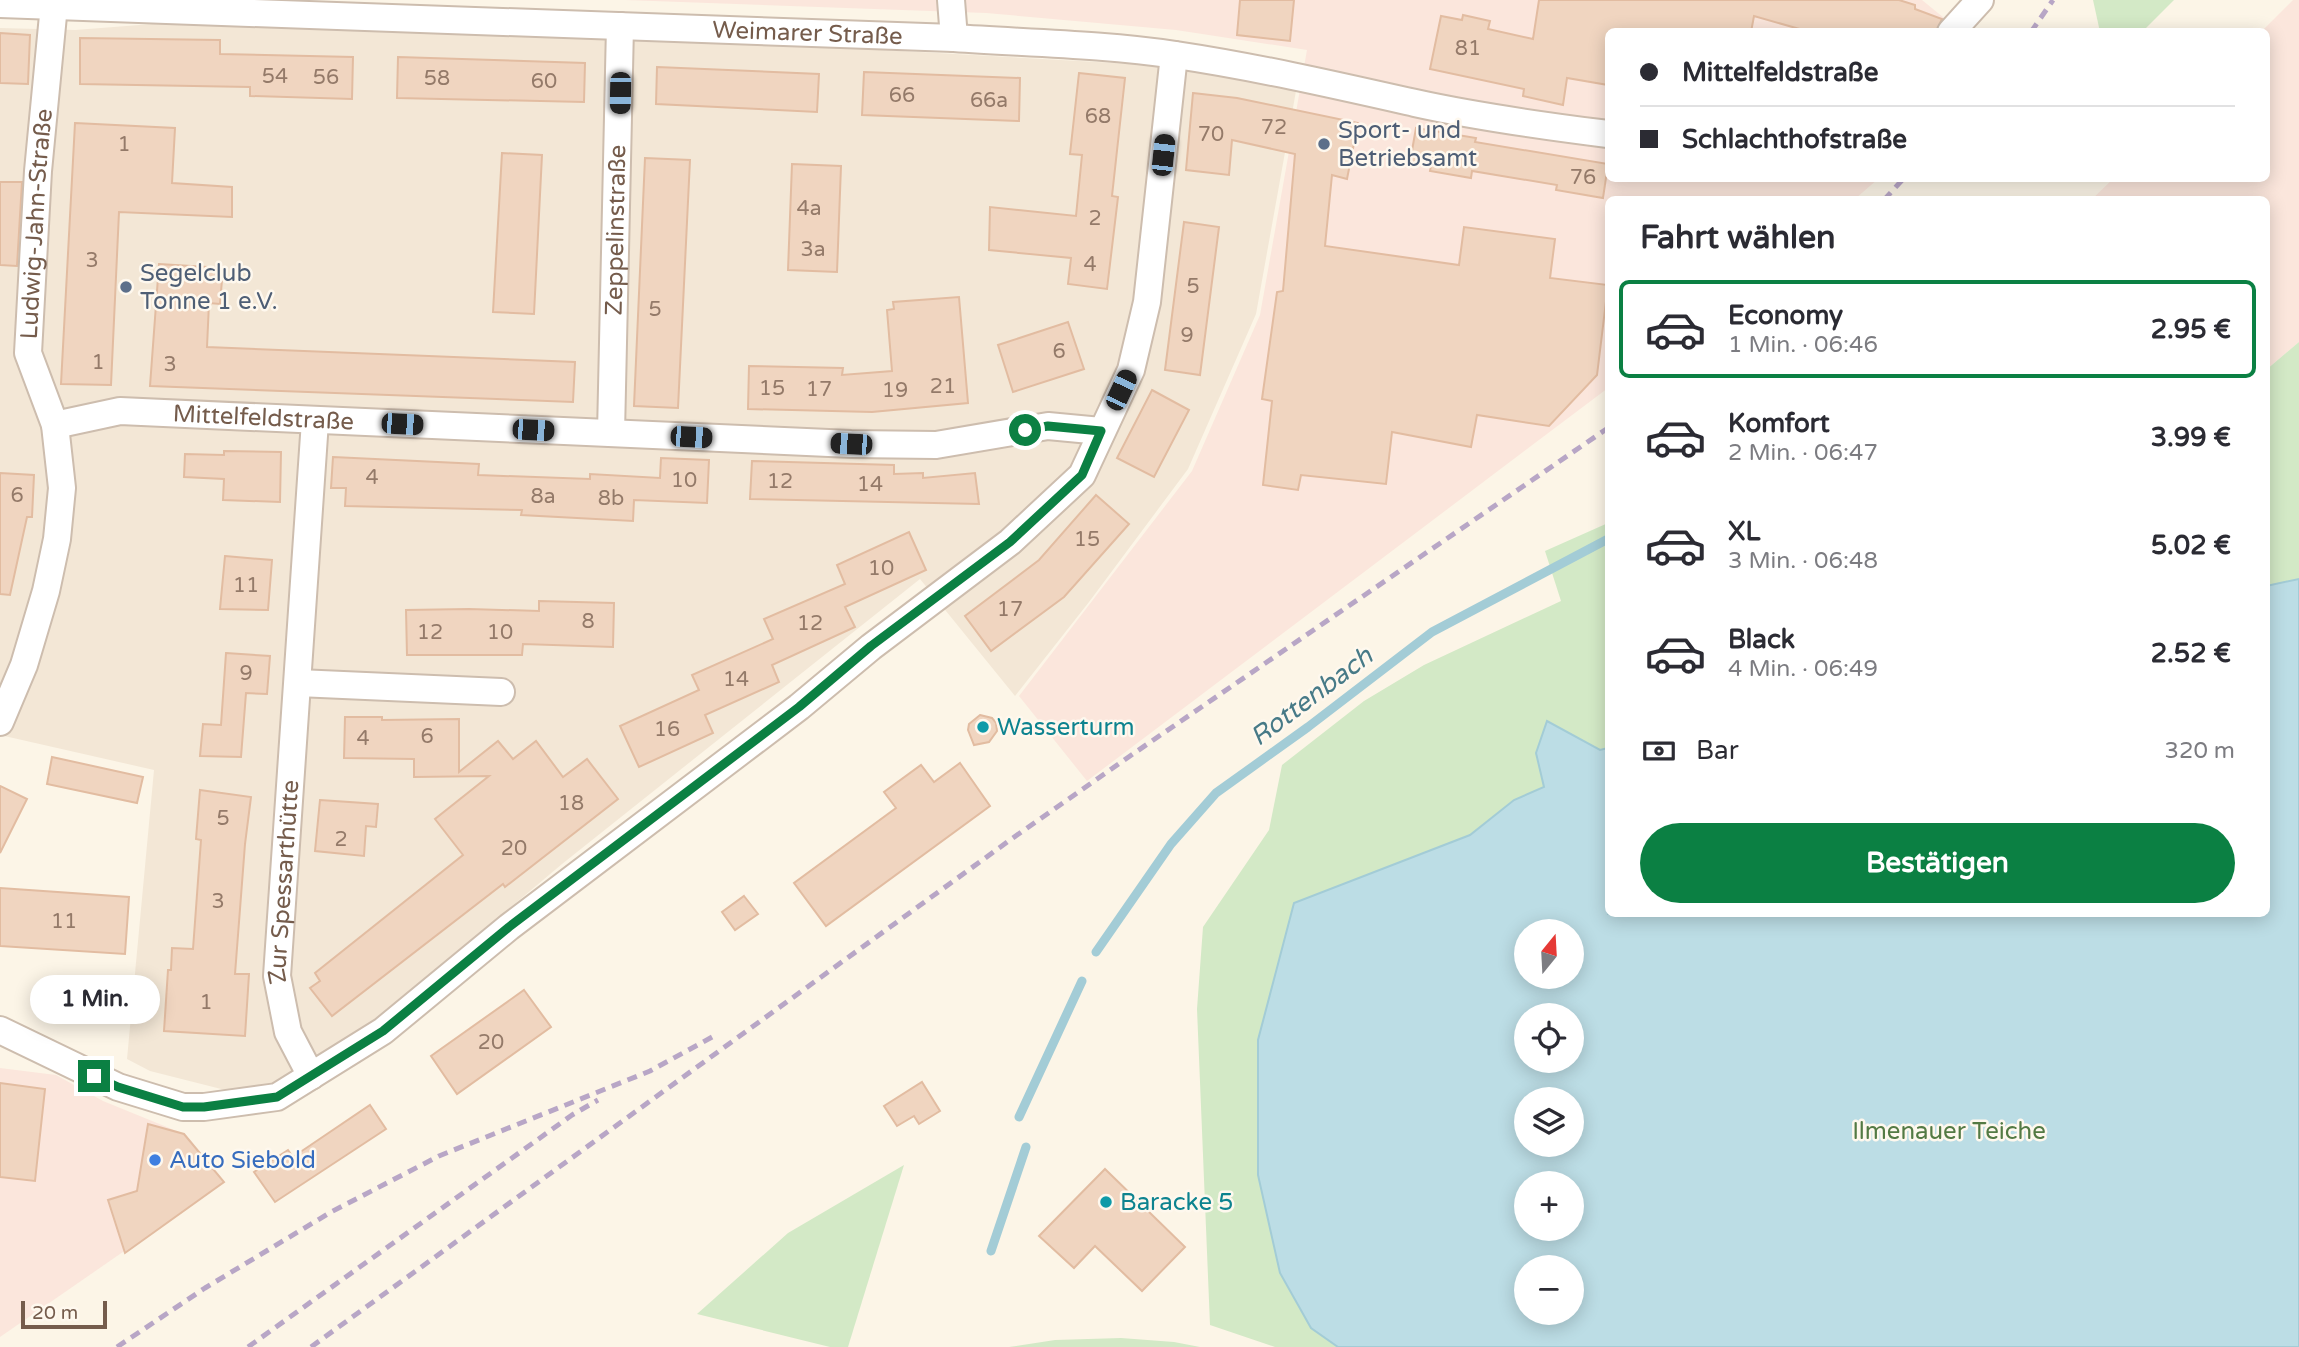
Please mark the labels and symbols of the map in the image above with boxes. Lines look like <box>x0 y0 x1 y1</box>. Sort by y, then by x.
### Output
street label: Weimarer Straße <box>712 15 903 51</box>
house number: 81 <box>1455 36 1481 61</box>
house number: 54 <box>262 64 288 89</box>
house number: 56 <box>313 65 339 90</box>
house number: 58 <box>424 66 450 91</box>
house number: 60 <box>531 69 557 94</box>
car <box>610 72 631 114</box>
house number: 66 <box>889 83 915 108</box>
house number: 66a <box>970 88 1008 113</box>
house number: 68 <box>1085 104 1111 129</box>
street label: Ludwig-Jahn-Straße <box>15 107 59 340</box>
house number: 72 <box>1261 115 1287 140</box>
place label: Sport- und Betriebsamt <box>1338 116 1477 173</box>
house number: 70 <box>1198 122 1224 147</box>
house number: 1 <box>117 132 131 157</box>
car <box>1151 133 1176 177</box>
marker: Sport- und Betriebsamt <box>1316 136 1332 152</box>
street label: Zeppelinstraße <box>600 144 632 316</box>
house number: 76 <box>1570 165 1596 190</box>
house number: 4a <box>797 196 822 221</box>
house number: 2 <box>1088 206 1102 231</box>
house number: 3a <box>801 237 826 262</box>
house number: 3 <box>85 248 99 273</box>
house number: 4 <box>1083 252 1097 277</box>
place label: Segelclub Tonne 1 e.V. <box>140 259 278 316</box>
house number: 5 <box>1186 274 1200 299</box>
marker: Segelclub Tonne 1 e.V. <box>118 279 134 295</box>
house number: 5 <box>648 297 662 322</box>
house number: 9 <box>1180 323 1194 348</box>
house number: 6 <box>1052 339 1066 364</box>
house number: 1 <box>91 350 105 375</box>
house number: 3 <box>163 352 177 377</box>
car <box>1103 367 1140 413</box>
house number: 21 <box>930 374 956 399</box>
house number: 15 <box>759 376 785 401</box>
house number: 17 <box>806 377 832 402</box>
house number: 19 <box>882 378 908 403</box>
street label: Mittelfeldstraße <box>172 399 355 437</box>
car <box>381 412 424 436</box>
route start <box>1009 414 1041 446</box>
car <box>512 418 555 442</box>
car <box>670 425 713 449</box>
car <box>830 432 873 456</box>
house number: 4 <box>365 465 379 490</box>
house number: 10 <box>671 468 697 493</box>
house number: 12 <box>767 469 793 494</box>
house number: 14 <box>857 472 883 497</box>
house number: 6 <box>10 483 24 508</box>
house number: 8a <box>531 484 556 509</box>
house number: 8b <box>598 486 624 511</box>
house number: 15 <box>1074 527 1100 552</box>
house number: 10 <box>868 556 894 581</box>
house number: 11 <box>233 573 259 598</box>
house number: 17 <box>997 597 1023 622</box>
house number: 8 <box>581 609 595 634</box>
house number: 12 <box>797 611 823 636</box>
house number: 12 <box>417 620 443 645</box>
house number: 10 <box>487 620 513 645</box>
water label: Rottenbach <box>1244 640 1380 752</box>
house number: 9 <box>239 661 253 686</box>
house number: 14 <box>723 667 749 692</box>
place label: Wasserturm <box>997 713 1135 742</box>
house number: 16 <box>654 717 680 742</box>
marker: Wasserturm <box>975 719 991 735</box>
house number: 6 <box>420 724 434 749</box>
house number: 4 <box>356 726 370 751</box>
street label: Zur Spessarthütte <box>262 779 305 987</box>
house number: 18 <box>558 791 584 816</box>
house number: 5 <box>216 806 230 831</box>
house number: 2 <box>334 827 348 852</box>
house number: 20 <box>501 836 527 861</box>
house number: 3 <box>211 889 225 914</box>
house number: 11 <box>51 909 77 934</box>
north arrow <box>1514 919 1584 989</box>
callout: 1 Min. <box>29 974 159 1024</box>
house number: 1 <box>199 990 213 1015</box>
house number: 20 <box>478 1030 504 1055</box>
route end <box>78 1060 110 1092</box>
park label: Ilmenauer Teiche <box>1852 1117 2046 1146</box>
place label: Auto Siebold <box>169 1146 316 1175</box>
marker: Auto Siebold <box>147 1152 163 1168</box>
place label: Baracke 5 <box>1120 1188 1233 1217</box>
marker: Baracke 5 <box>1098 1194 1114 1210</box>
scale bar <box>21 1298 107 1330</box>

